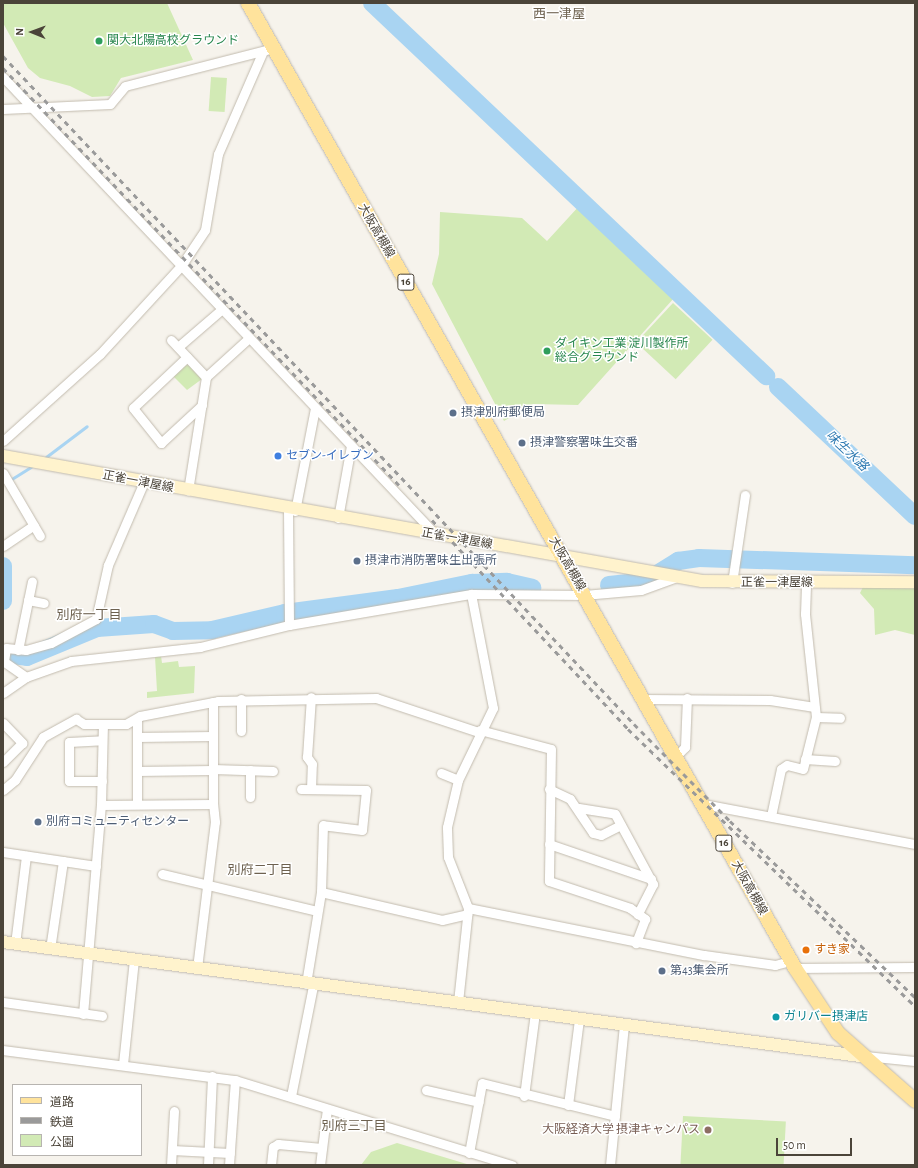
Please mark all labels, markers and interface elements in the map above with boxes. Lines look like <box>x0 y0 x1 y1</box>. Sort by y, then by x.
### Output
district label: 西一津屋 <box>533 7 585 23</box>
north arrow <box>12 12 52 52</box>
text: N <box>14 28 25 36</box>
place label: 関大北陽高校グラウンド <box>107 34 239 48</box>
marker: 関大北陽高校グラウンド <box>94 36 104 46</box>
street label: 大阪高槻線 <box>355 201 397 261</box>
road number: 16 <box>397 273 415 291</box>
place label: ダイキン工業 淀川製作所 総合グラウンド <box>555 337 689 365</box>
marker: ダイキン工業 淀川製作所 総合グラウンド <box>542 346 552 356</box>
place label: 摂津別府郵便局 <box>461 406 545 420</box>
marker: 摂津別府郵便局 <box>448 408 458 418</box>
water label: 味生水路 <box>822 429 870 475</box>
place label: 摂津警察署味生交番 <box>530 436 638 450</box>
marker: 摂津警察署味生交番 <box>517 438 527 448</box>
place label: セブン-イレブン <box>286 449 374 463</box>
marker: セブン-イレブン <box>273 451 283 461</box>
street label: 正雀一津屋線 <box>101 468 175 496</box>
street label: 正雀一津屋線 <box>420 526 494 552</box>
street label: 大阪高槻線 <box>546 534 588 594</box>
place label: 摂津市消防署味生出張所 <box>365 554 497 568</box>
marker: 摂津市消防署味生出張所 <box>352 556 362 566</box>
street label: 正雀一津屋線 <box>741 576 813 590</box>
district label: 別府一丁目 <box>57 608 121 624</box>
place label: 別府コミュニティセンター <box>46 815 190 829</box>
marker: 別府コミュニティセンター <box>33 817 43 827</box>
road number: 16 <box>715 834 733 852</box>
street label: 大阪高槻線 <box>728 858 770 918</box>
district label: 別府二丁目 <box>228 863 292 879</box>
place label: すき家 <box>814 943 850 957</box>
marker: すき家 <box>801 945 811 955</box>
place label: 第43集会所 <box>670 964 729 978</box>
marker: 第43集会所 <box>657 966 667 976</box>
place label: ガリバー摂津店 <box>784 1010 868 1024</box>
marker: ガリバー摂津店 <box>771 1012 781 1022</box>
legend <box>12 1084 142 1156</box>
text: 道路 <box>50 1096 74 1108</box>
text: 鉄道 <box>50 1116 74 1128</box>
district label: 別府三丁目 <box>322 1119 386 1135</box>
place label: 大阪経済大学 摂津キャンパス <box>542 1123 700 1137</box>
marker: 大阪経済大学 摂津キャンパス <box>703 1125 713 1135</box>
scale bar <box>778 1130 854 1156</box>
text: 公園 <box>50 1136 74 1148</box>
text: 50 m <box>783 1139 806 1151</box>

